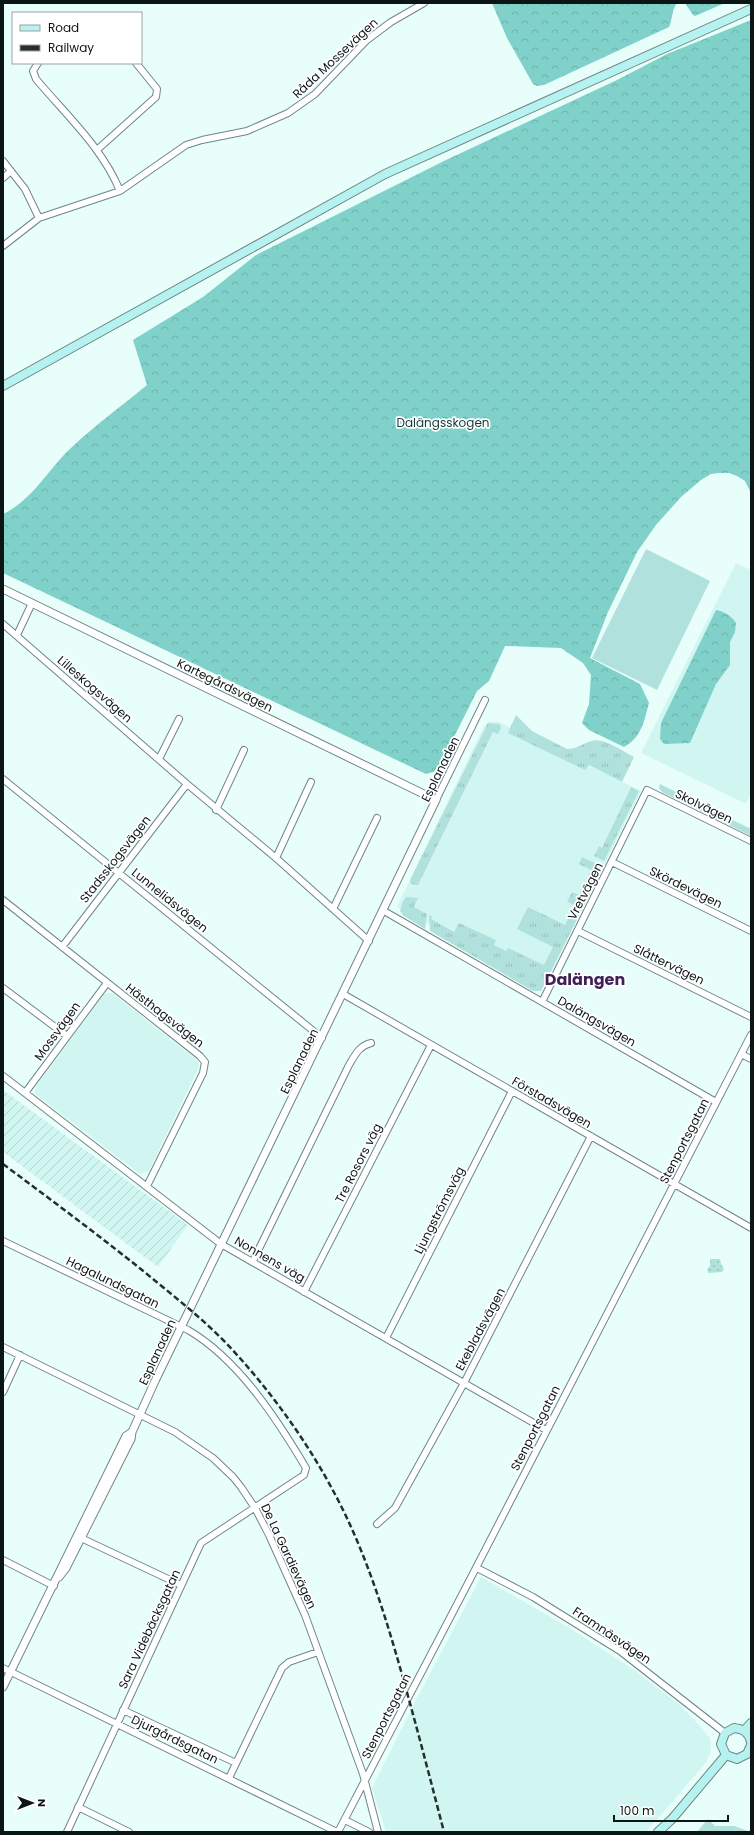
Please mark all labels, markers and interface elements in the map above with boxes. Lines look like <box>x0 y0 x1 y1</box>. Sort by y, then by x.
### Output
legend <box>12 12 142 64</box>
street label: Råda Mossevägen <box>289 14 381 102</box>
text: Road <box>48 19 79 36</box>
text: Railway <box>48 39 94 56</box>
park label: Dalängsskogen <box>396 414 490 431</box>
street label: Lilleskogsvägen <box>54 652 136 726</box>
street label: Kartegårdsvägen <box>174 654 276 716</box>
street label: Esplanaden <box>417 734 463 804</box>
street label: Skolvägen <box>672 785 736 827</box>
street label: Stadsskogsvägen <box>76 812 154 906</box>
street label: Vretvägen <box>563 859 607 923</box>
street label: Skördevägen <box>647 862 725 912</box>
street label: Lunnelidsvägen <box>128 864 212 936</box>
street label: Slåttervägen <box>631 940 707 988</box>
district label: Dalängen <box>545 968 625 991</box>
street label: Hästhagsvägen <box>122 979 208 1051</box>
street label: Dalängsvägen <box>555 992 639 1050</box>
street label: Mossvägen <box>30 998 84 1064</box>
street label: Esplanaden <box>276 1026 322 1096</box>
street label: Förstadsvägen <box>509 1072 595 1132</box>
street label: Stenportsgatan <box>655 1095 713 1187</box>
street label: Tre Rosors väg <box>331 1120 385 1206</box>
street label: Ljungströmsväg <box>410 1163 468 1257</box>
street label: Nonnens väg <box>232 1232 308 1286</box>
street label: Hagalundsgatan <box>64 1252 162 1312</box>
street label: Ekebladsvägen <box>451 1285 509 1373</box>
street label: Esplanaden <box>134 1316 180 1388</box>
street label: Stenportsgatan <box>506 1382 564 1474</box>
street label: De La Gardievägen <box>257 1501 321 1611</box>
street label: Sara Videbäcksgatan <box>114 1567 184 1691</box>
street label: Framnäsvägen <box>569 1602 655 1668</box>
street label: Stenportsgatan <box>357 1670 415 1762</box>
street label: Djurgårdsgatan <box>129 1711 221 1767</box>
north arrow <box>12 1783 52 1823</box>
scale bar <box>614 1797 728 1823</box>
text: N <box>34 1799 50 1807</box>
text: 100 m <box>620 1802 654 1819</box>

